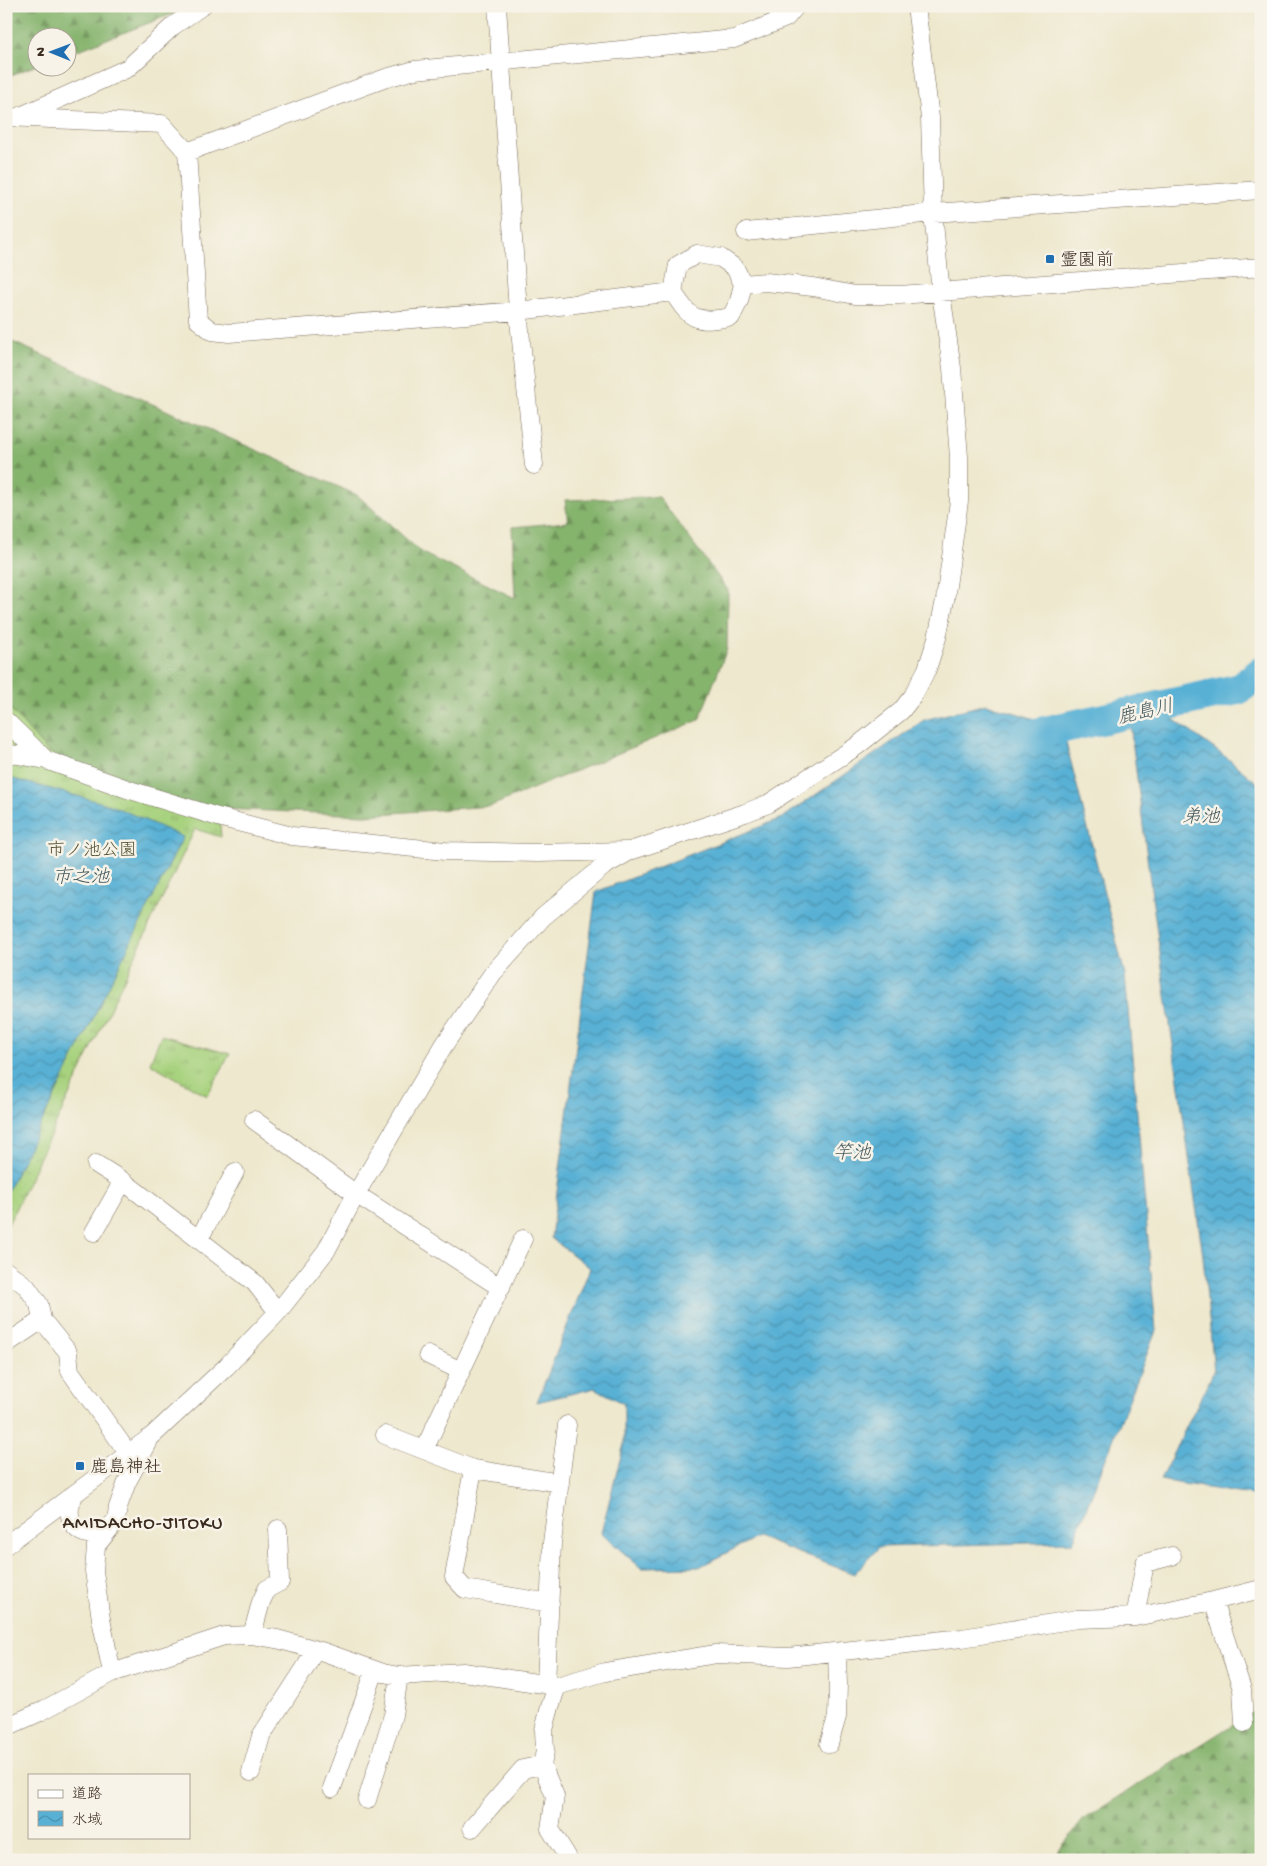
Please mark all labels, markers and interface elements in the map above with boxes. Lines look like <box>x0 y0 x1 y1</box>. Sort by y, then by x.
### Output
north arrow <box>28 28 78 78</box>
text: N <box>33 47 50 57</box>
place label: 霊園前 <box>1060 250 1114 272</box>
marker: 霊園前 <box>1044 253 1056 265</box>
water label: 鹿島川 <box>1115 695 1176 731</box>
water label: 弟池 <box>1182 806 1221 830</box>
park label: 市ノ池公園 <box>47 840 137 862</box>
water label: 市之池 <box>52 866 110 890</box>
water label: 竿池 <box>833 1142 872 1166</box>
place label: 鹿島神社 <box>90 1457 162 1479</box>
marker: 鹿島神社 <box>74 1460 86 1472</box>
district label: AMIDACHO-JITOKU <box>63 1513 223 1536</box>
legend <box>28 1774 190 1838</box>
text: 道路 <box>72 1786 102 1804</box>
text: 水域 <box>72 1811 102 1830</box>

